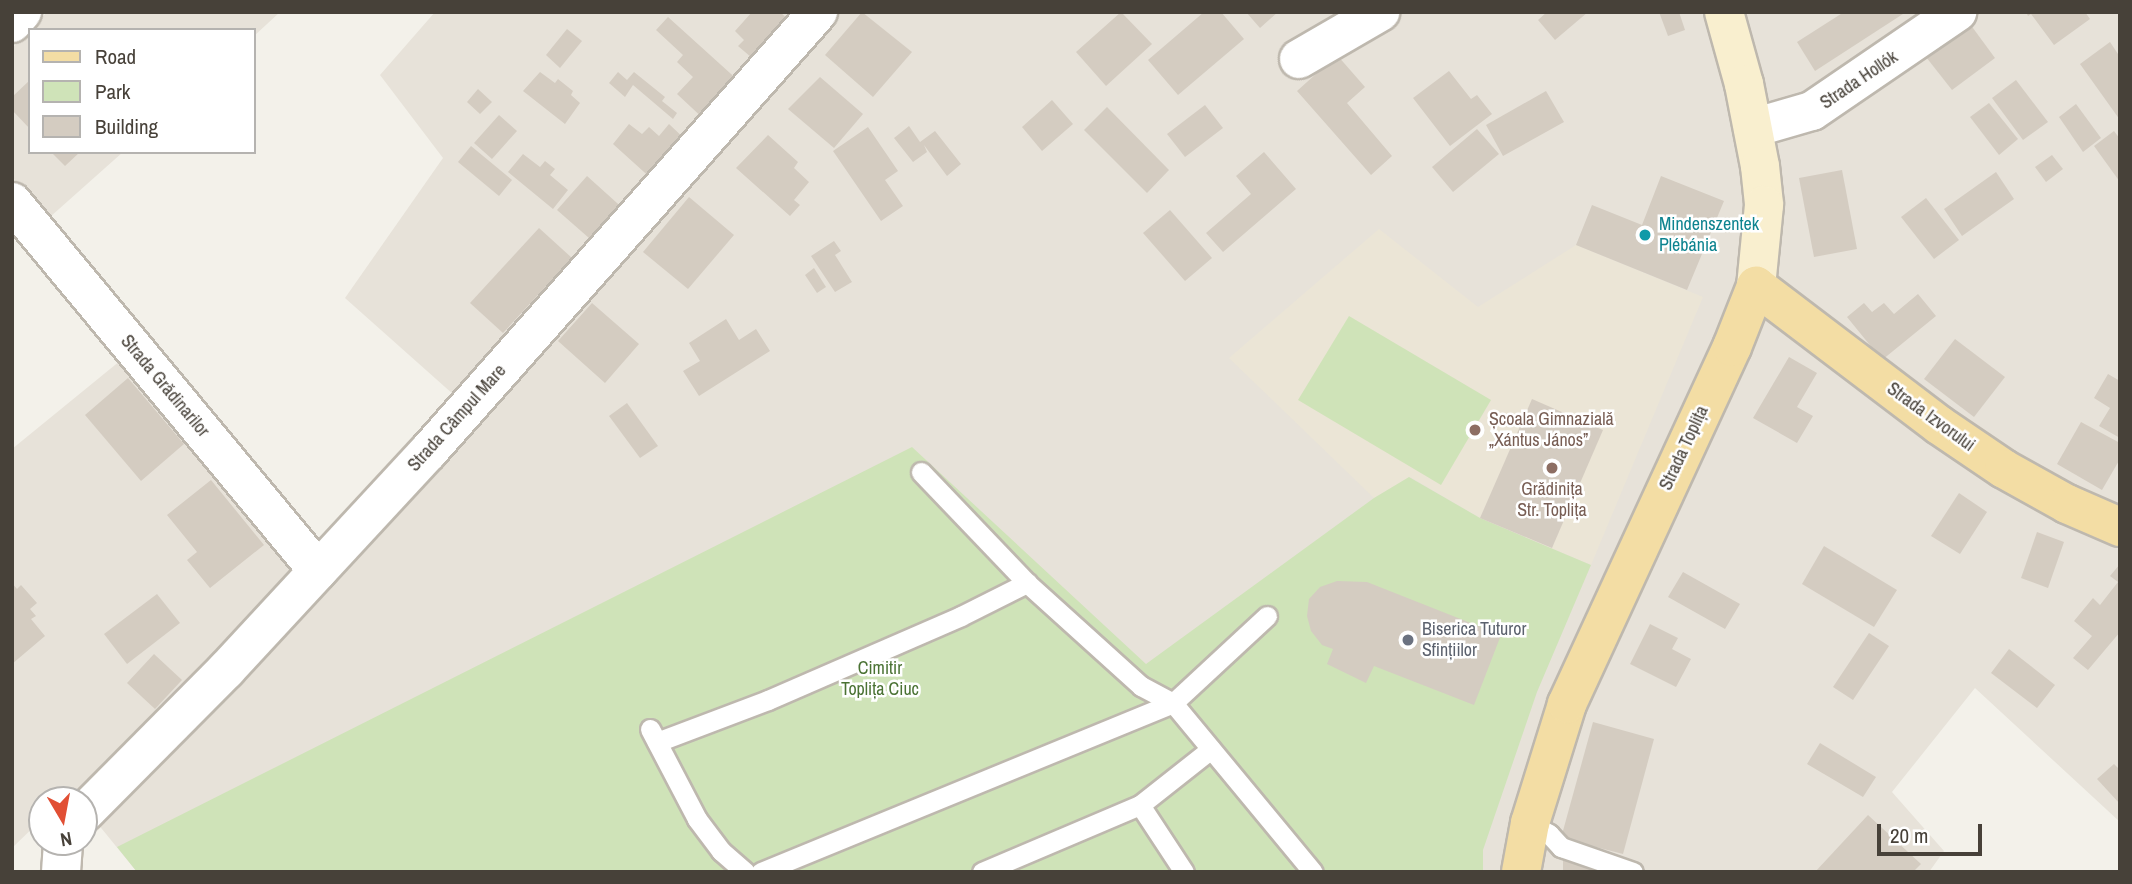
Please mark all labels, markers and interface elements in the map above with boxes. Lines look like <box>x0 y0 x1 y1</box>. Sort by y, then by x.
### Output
legend <box>28 28 256 154</box>
text: Road <box>95 42 136 71</box>
street label: Strada Hollók <box>1816 46 1902 114</box>
text: Park <box>95 77 130 106</box>
text: Building <box>95 112 158 141</box>
place label: Mindenszentek Plébánia <box>1659 214 1759 256</box>
marker: Mindenszentek Plébánia <box>1637 227 1653 243</box>
street label: Strada Grădinarilor <box>116 331 214 441</box>
street label: Strada Câmpul Mare <box>403 360 511 476</box>
street label: Strada Izvorului <box>1883 378 1979 456</box>
street label: Strada Toplița <box>1655 402 1713 494</box>
place label: Școala Gimnazială „Xántus János” <box>1489 409 1614 452</box>
marker: Școala Gimnazială „Xántus János” <box>1467 422 1483 438</box>
marker: Grădinița Str. Toplița <box>1544 460 1560 476</box>
place label: Grădinița Str. Toplița <box>1517 479 1587 522</box>
place label: Biserica Tuturor Sfințiilor <box>1422 619 1527 662</box>
marker: Biserica Tuturor Sfințiilor <box>1400 632 1416 648</box>
park label: Cimitir Toplița Ciuc <box>841 658 919 700</box>
north arrow <box>28 786 98 856</box>
scale bar <box>1880 810 1985 854</box>
text: 20 m <box>1890 821 1928 850</box>
text: N <box>59 826 74 853</box>

